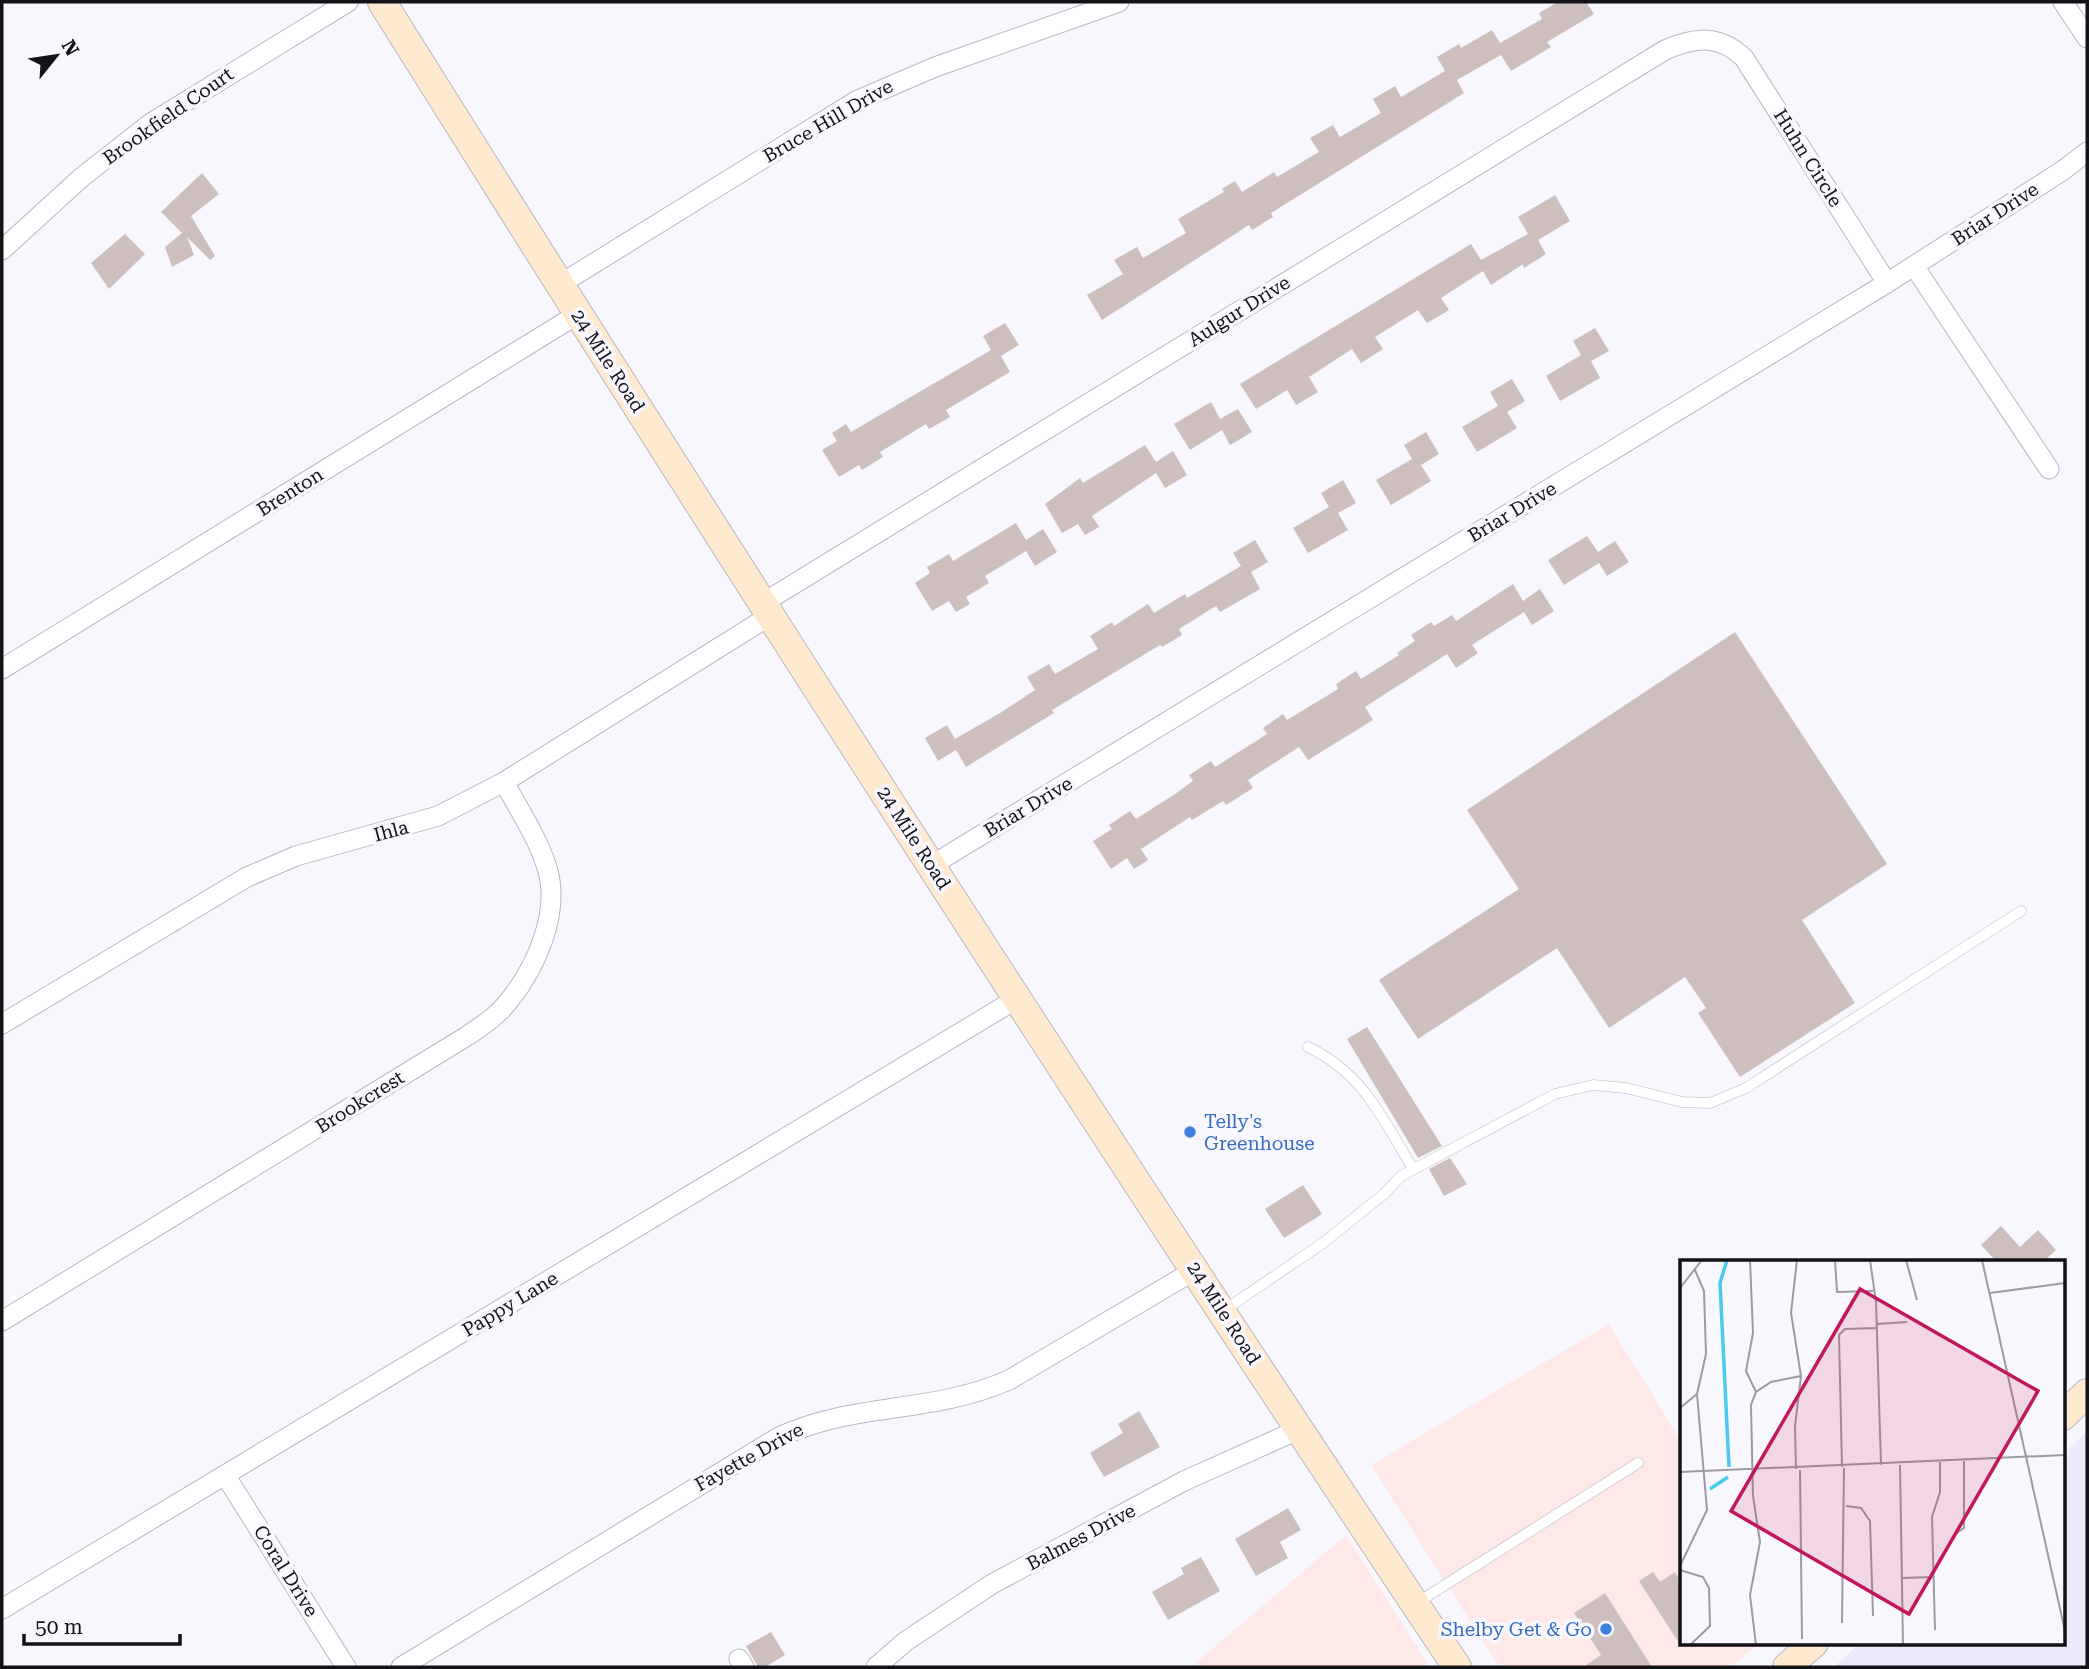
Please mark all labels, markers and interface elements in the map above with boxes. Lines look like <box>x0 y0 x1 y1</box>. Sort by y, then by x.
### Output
north arrow <box>21 21 91 91</box>
text: N <box>57 36 84 60</box>
street label: Brookfield Court <box>98 62 238 170</box>
street label: Bruce Hill Drive <box>759 74 897 168</box>
street label: Huhn Circle <box>1769 105 1847 211</box>
street label: Briar Drive <box>1947 177 2043 251</box>
street label: Aulgur Drive <box>1184 271 1294 351</box>
street label: 24 Mile Road <box>566 305 650 417</box>
street label: Brenton <box>253 463 327 521</box>
street label: Briar Drive <box>1464 477 1560 547</box>
street label: Briar Drive <box>980 772 1076 842</box>
street label: 24 Mile Road <box>872 782 956 894</box>
street label: Ihla <box>371 815 412 847</box>
street label: Brookcrest <box>312 1066 408 1138</box>
place label: Telly's Greenhouse <box>1204 1110 1315 1155</box>
marker: Telly's Greenhouse <box>1182 1124 1198 1140</box>
street label: 24 Mile Road <box>1182 1257 1266 1369</box>
inset map <box>1680 1260 2064 1644</box>
street label: Pappy Lane <box>458 1266 562 1342</box>
street label: Fayette Drive <box>691 1418 807 1496</box>
street label: Balmes Drive <box>1023 1499 1139 1575</box>
street label: Coral Drive <box>249 1521 323 1621</box>
scale bar <box>24 1602 180 1646</box>
text: 50 m <box>35 1615 83 1639</box>
place label: Shelby Get & Go <box>1441 1618 1592 1641</box>
marker: Shelby Get & Go <box>1598 1621 1614 1637</box>

